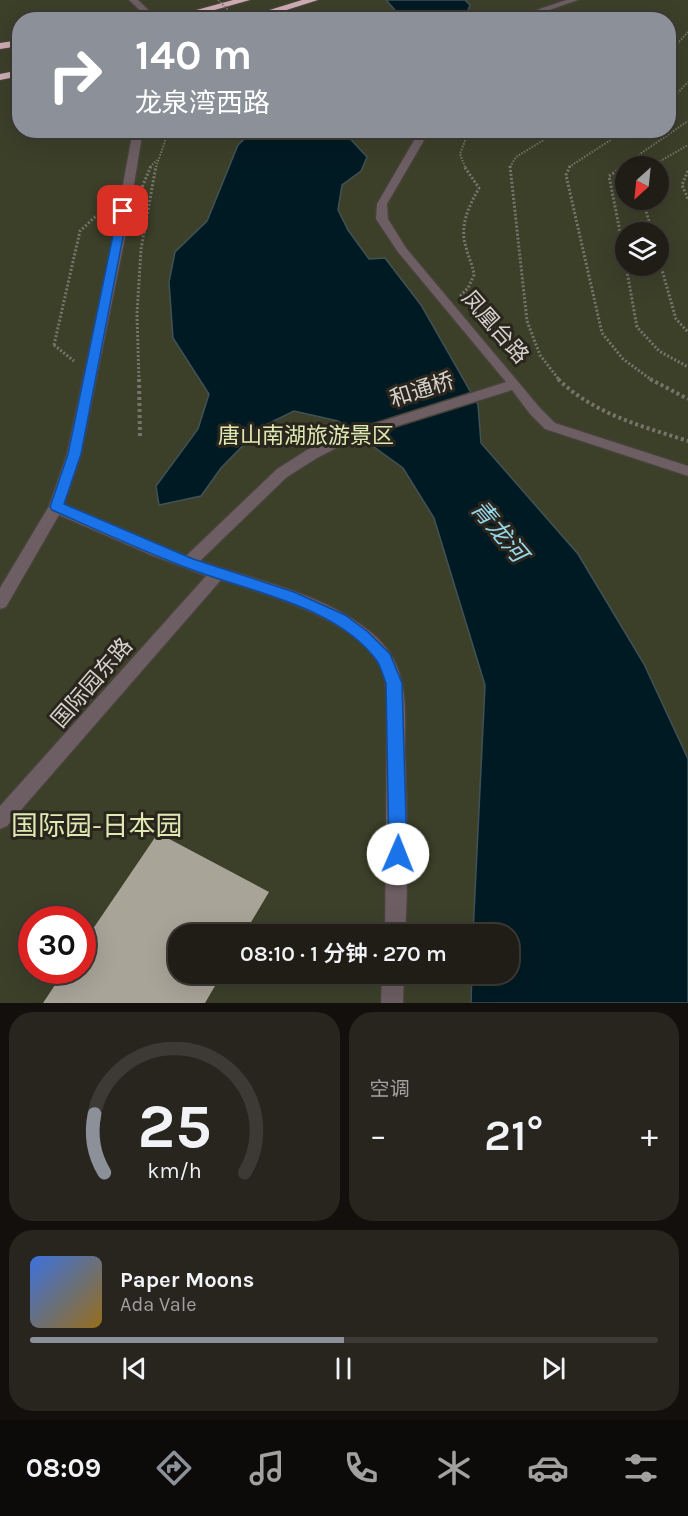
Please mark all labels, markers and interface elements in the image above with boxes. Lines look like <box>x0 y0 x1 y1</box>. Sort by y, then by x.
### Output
text: 140 m <box>135 30 252 80</box>
icon: right <box>36 36 114 114</box>
text: 龙泉湾西路 <box>135 87 270 119</box>
north arrow <box>615 156 669 210</box>
map controls <box>615 156 669 276</box>
pin <box>97 185 148 236</box>
icon: arrive <box>106 194 139 227</box>
button: layers <box>615 222 669 276</box>
street label: 凤凰台路 <box>456 285 534 369</box>
street label: 和通桥 <box>387 367 457 413</box>
park label: 唐山南湖旅游景区 <box>218 423 394 449</box>
water label: 青龙河 <box>465 494 535 571</box>
street label: 国际园东路 <box>46 633 138 733</box>
park label: 国际园-日本园 <box>11 810 183 842</box>
position arrow <box>366 822 430 886</box>
speed limit sign: 30 <box>18 906 96 984</box>
text: 08:10 · 1 分钟 · 270 m <box>240 941 447 967</box>
text: 空调 <box>370 1078 410 1101</box>
text: 25 <box>137 1090 211 1163</box>
text: 21° <box>484 1109 544 1161</box>
text: − <box>370 1116 387 1154</box>
text: + <box>641 1116 658 1154</box>
text: km/h <box>147 1159 201 1184</box>
text: Paper Moons <box>120 1267 254 1293</box>
text: Ada Vale <box>120 1293 197 1316</box>
icon: previous <box>118 1352 151 1385</box>
icon: pause <box>327 1352 360 1385</box>
icon: next <box>537 1352 570 1385</box>
icon: directions <box>153 1447 195 1489</box>
icon: music <box>246 1447 288 1489</box>
icon: phone <box>340 1447 382 1489</box>
icon: climate <box>433 1447 475 1489</box>
icon: car <box>527 1447 569 1489</box>
icon: filters <box>620 1447 662 1489</box>
text: 08:09 <box>26 1452 101 1484</box>

